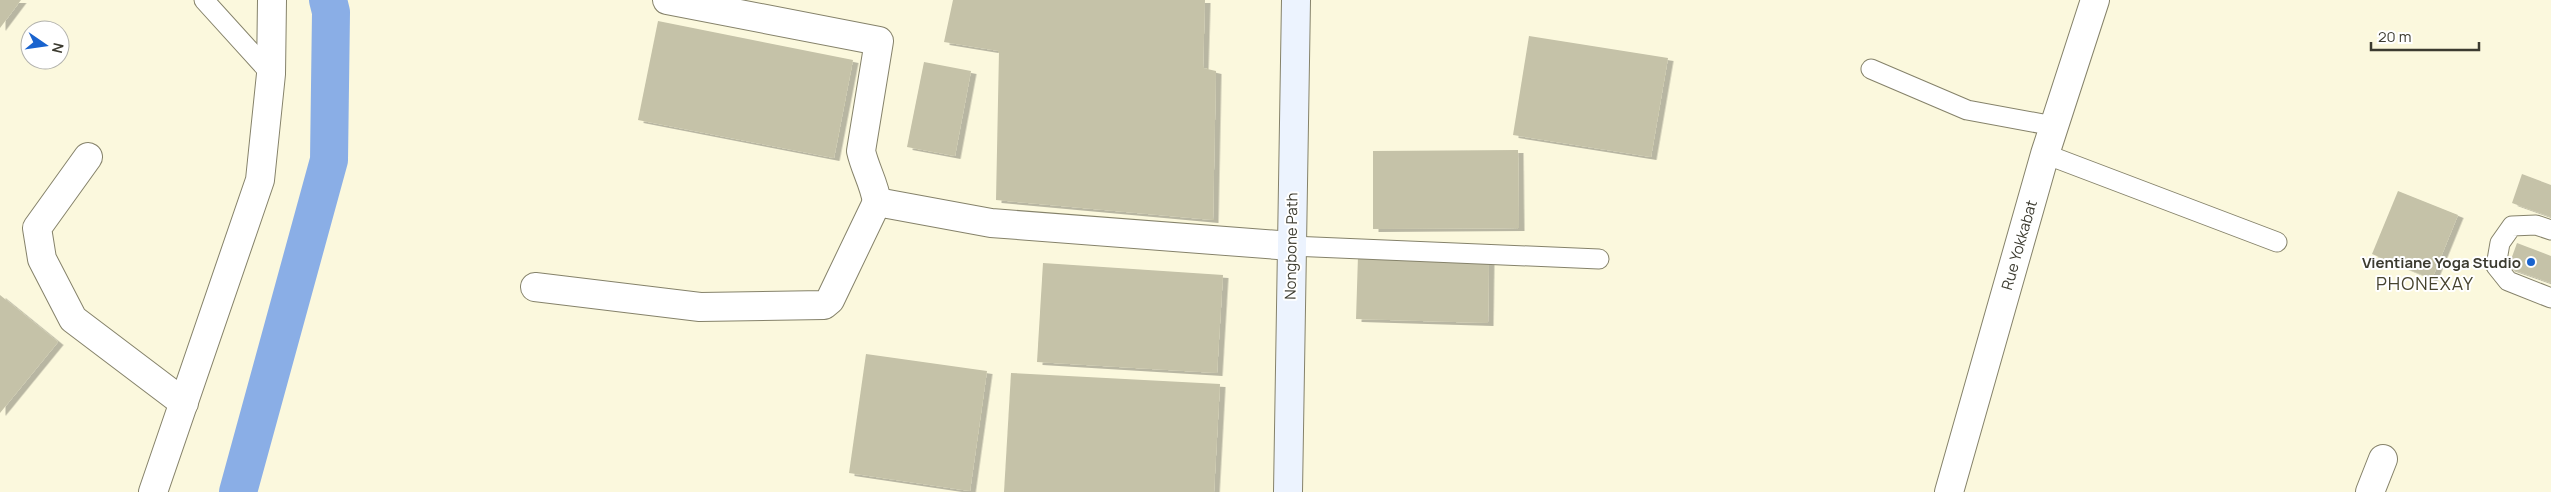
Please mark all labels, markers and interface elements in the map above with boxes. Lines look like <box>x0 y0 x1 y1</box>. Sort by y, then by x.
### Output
north arrow <box>20 20 70 70</box>
scale bar <box>2371 20 2478 52</box>
text: 20 m <box>2378 26 2411 47</box>
text: N <box>48 41 69 55</box>
street label: Nongbone Path <box>1280 192 1302 300</box>
street label: Rue Yokkabat <box>1996 198 2042 292</box>
place label: Vientiane Yoga Studio <box>2362 252 2521 273</box>
marker: Vientiane Yoga Studio <box>2525 256 2537 268</box>
district label: PHONEXAY <box>2376 271 2474 295</box>

